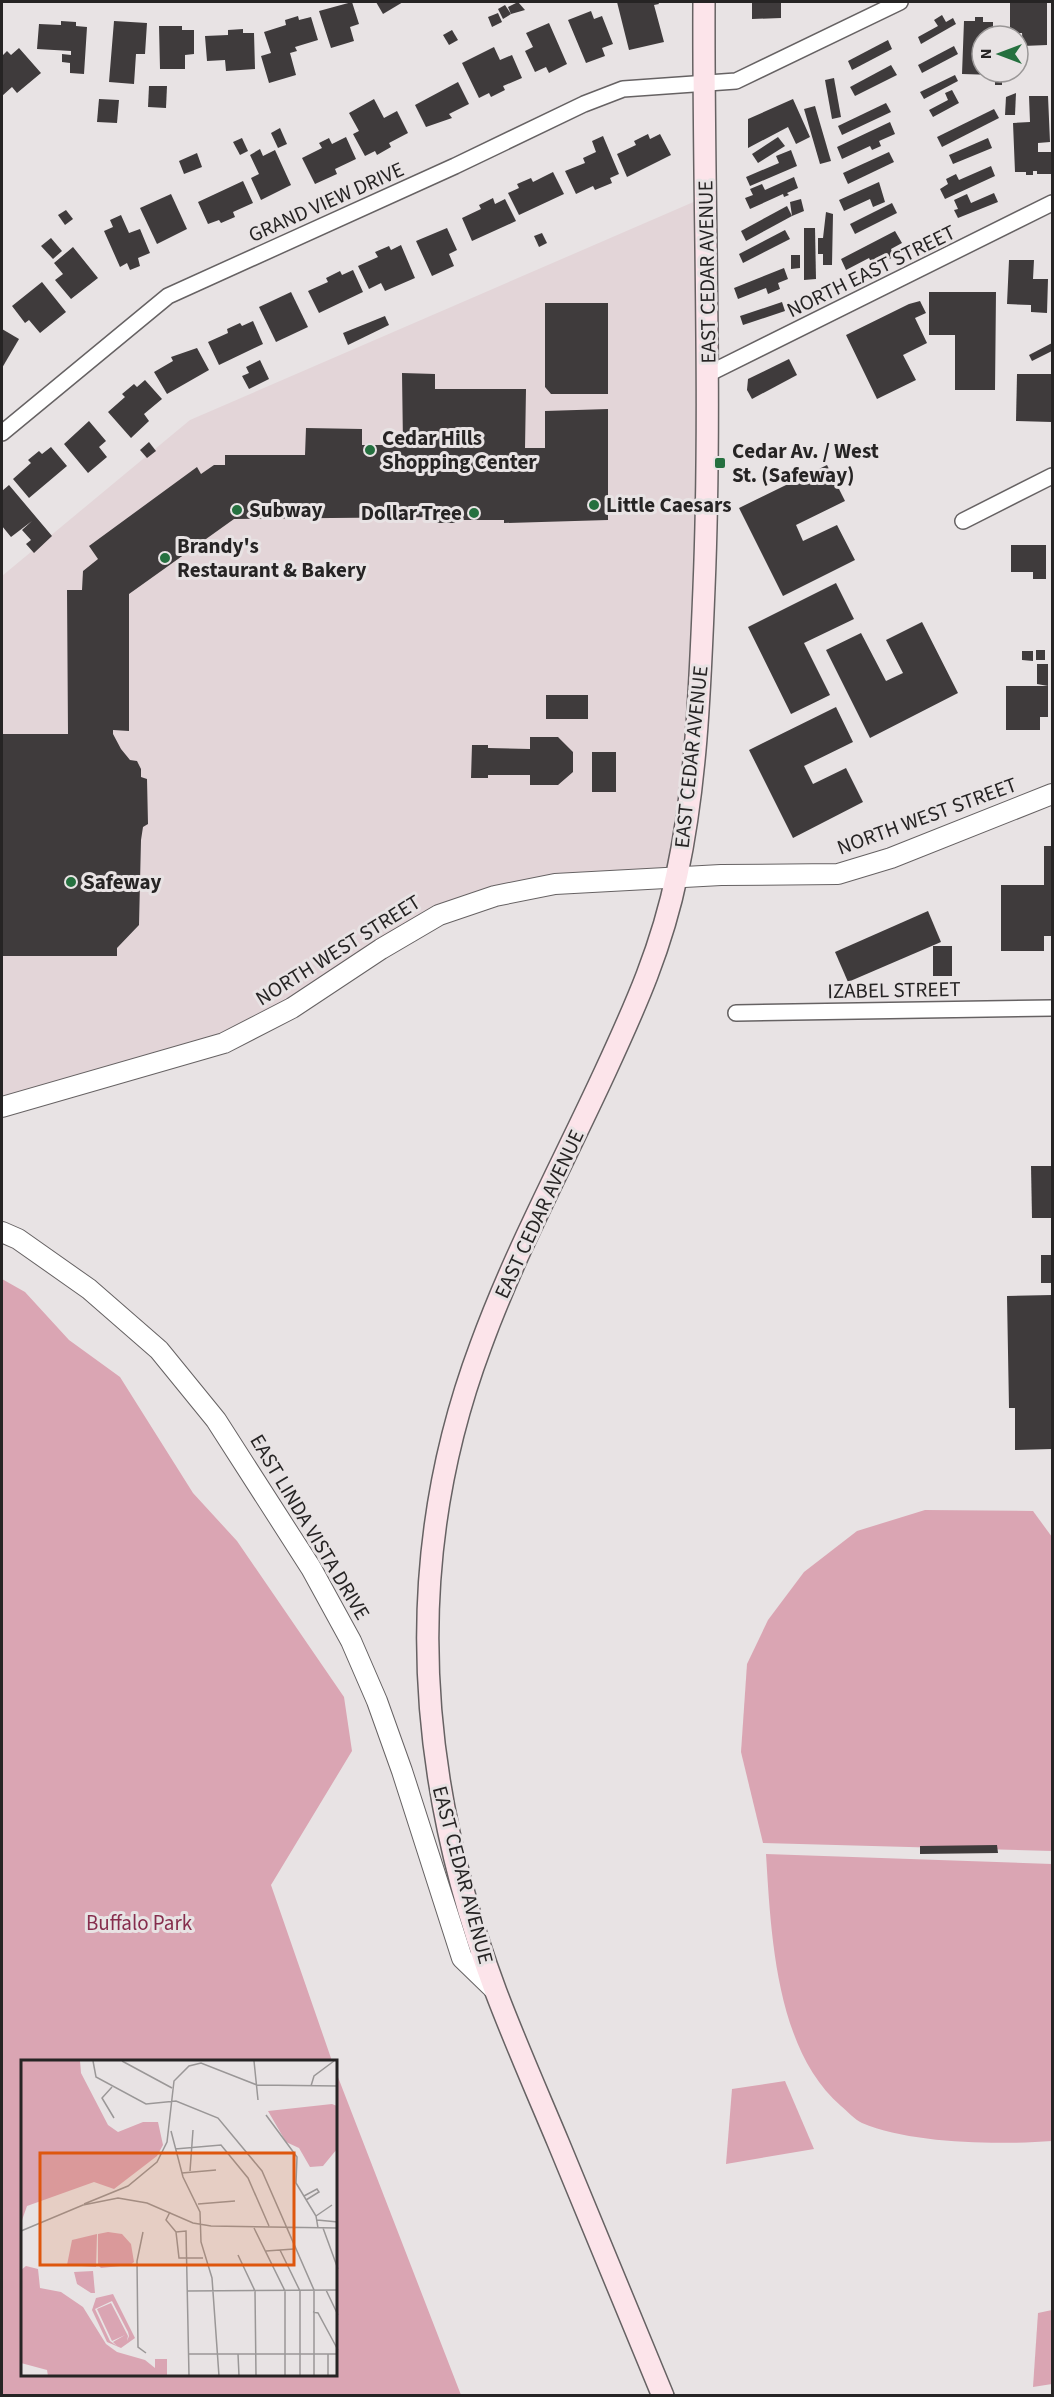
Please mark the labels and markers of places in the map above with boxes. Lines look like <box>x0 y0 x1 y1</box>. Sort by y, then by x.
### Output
place label: Cedar Hills Shopping Center <box>382 423 537 477</box>
place label: Cedar Av. / West St. (Safeway) <box>732 436 879 490</box>
marker: Cedar Hills Shopping Center <box>363 443 377 457</box>
marker: Cedar Av. / West St. (Safeway) <box>713 456 727 470</box>
place label: Little Caesars <box>606 490 731 520</box>
place label: Subway <box>249 495 323 525</box>
place label: Dollar Tree <box>361 498 462 528</box>
marker: Little Caesars <box>587 498 601 512</box>
marker: Subway <box>230 503 244 517</box>
marker: Dollar Tree <box>467 506 481 520</box>
place label: Brandy's Restaurant & Bakery <box>177 531 366 585</box>
marker: Brandy's Restaurant & Bakery <box>158 551 172 565</box>
place label: Safeway <box>83 867 162 897</box>
marker: Safeway <box>64 875 78 889</box>

